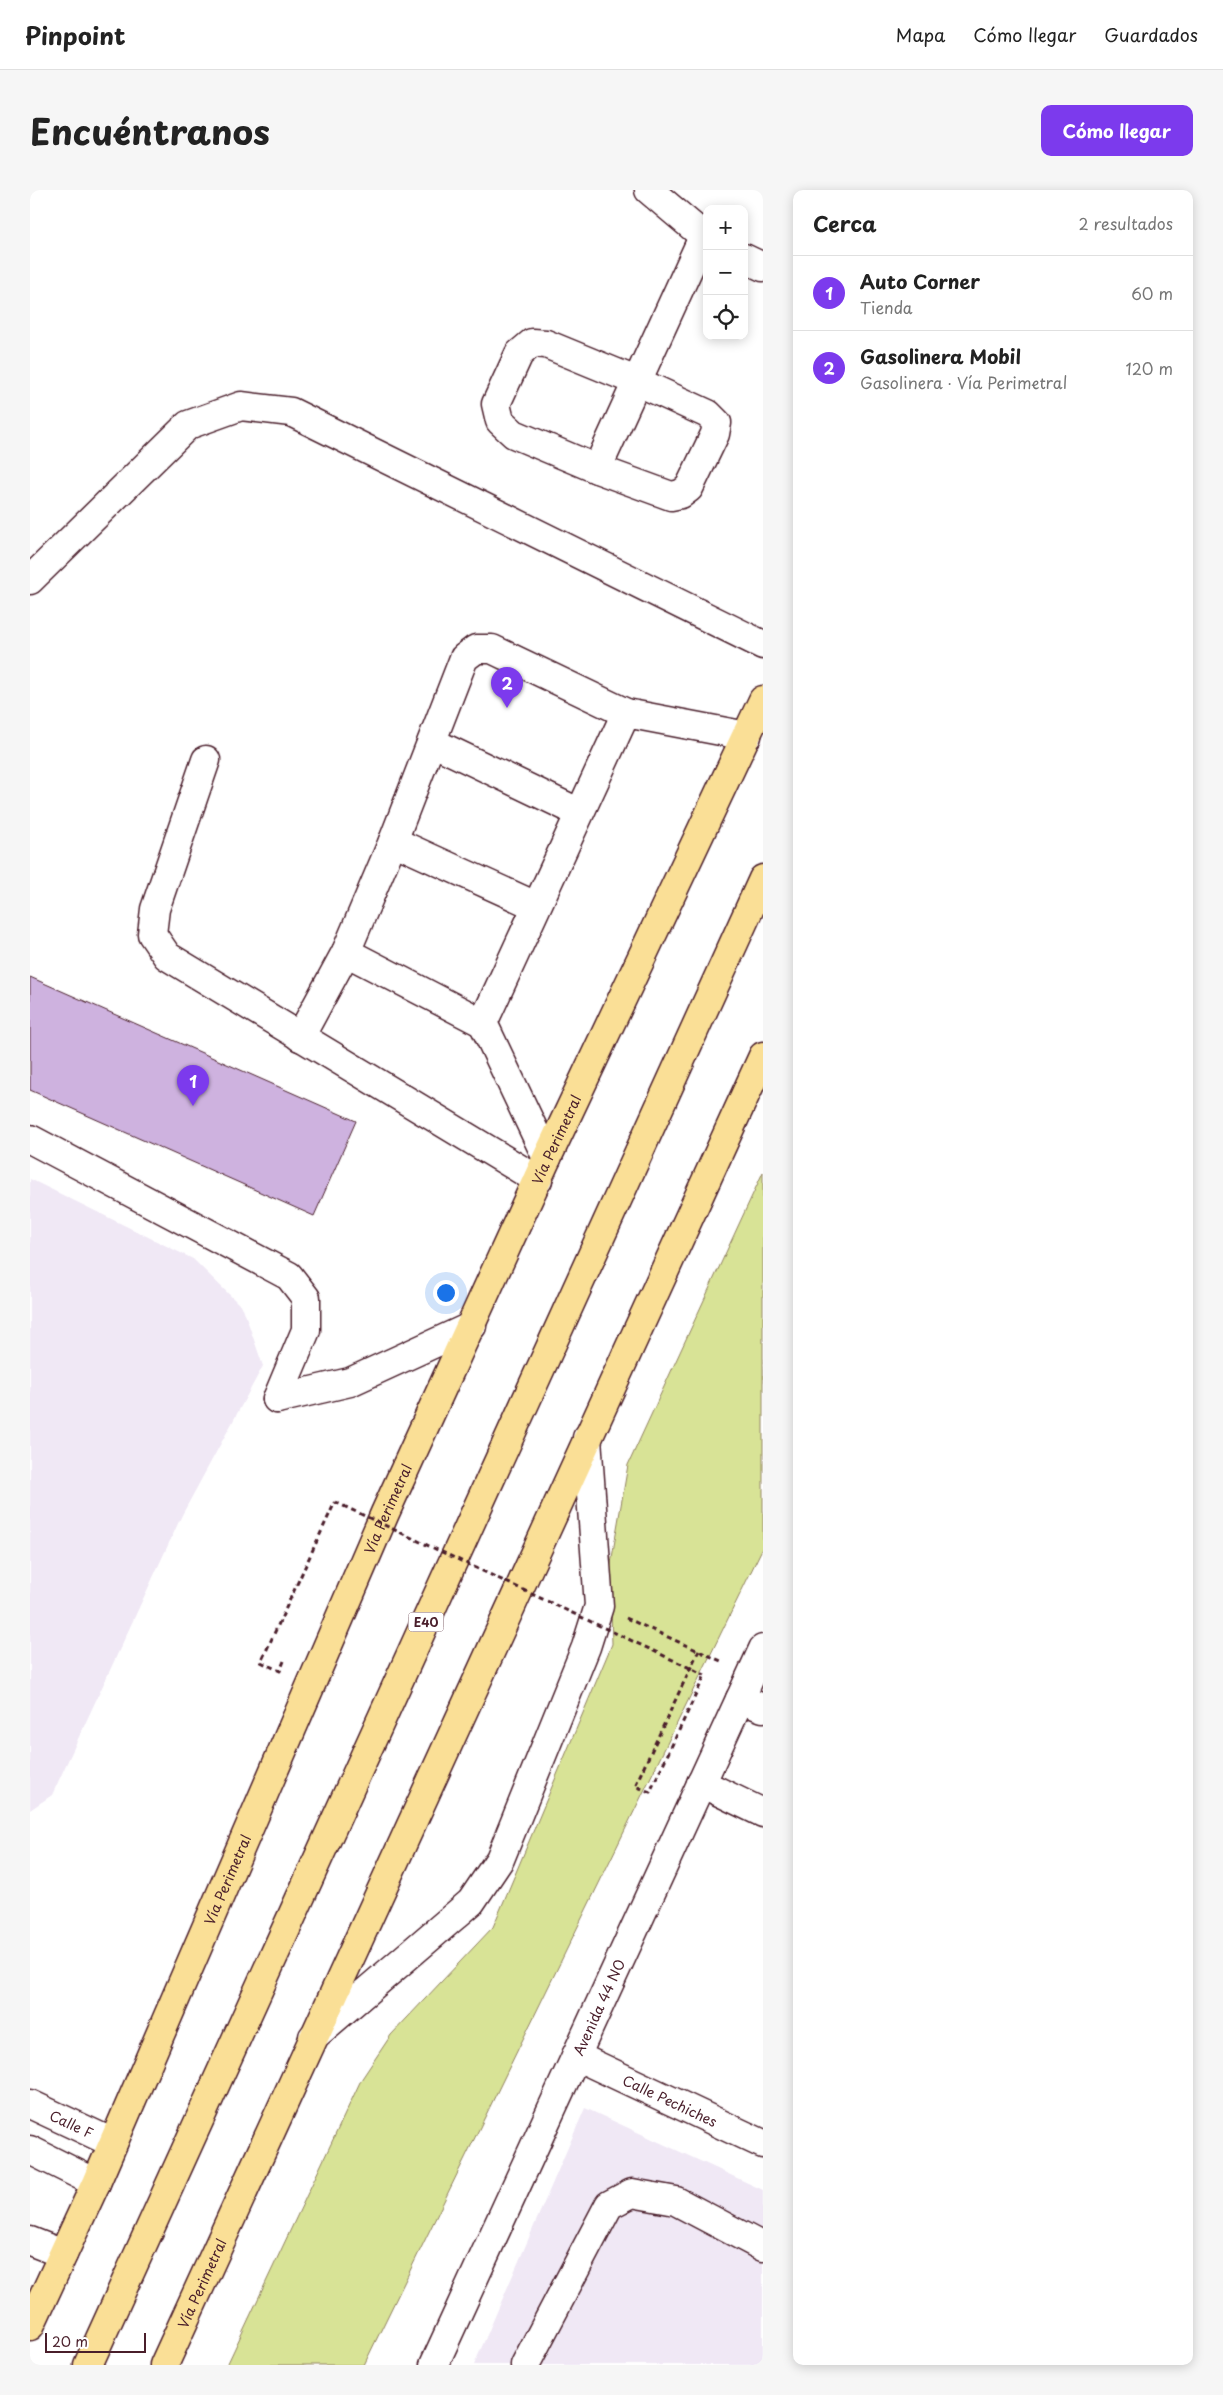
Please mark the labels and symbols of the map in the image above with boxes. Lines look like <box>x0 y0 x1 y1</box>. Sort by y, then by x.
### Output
pin: 2 <box>491 667 523 708</box>
pin: 1 <box>177 1065 209 1106</box>
street label: Vía Perimetral <box>526 1091 586 1188</box>
your location <box>433 1280 459 1306</box>
street label: Vía Perimetral <box>358 1460 417 1557</box>
road number: E40 <box>408 1612 444 1631</box>
street label: Vía Perimetral <box>198 1831 256 1928</box>
street label: Avenida 44 NO <box>567 1955 630 2059</box>
street label: Calle Pechiches <box>619 2069 721 2132</box>
street label: Calle F <box>46 2104 97 2143</box>
street label: Vía Perimetral <box>172 2235 231 2331</box>
scale bar <box>45 2330 146 2353</box>

